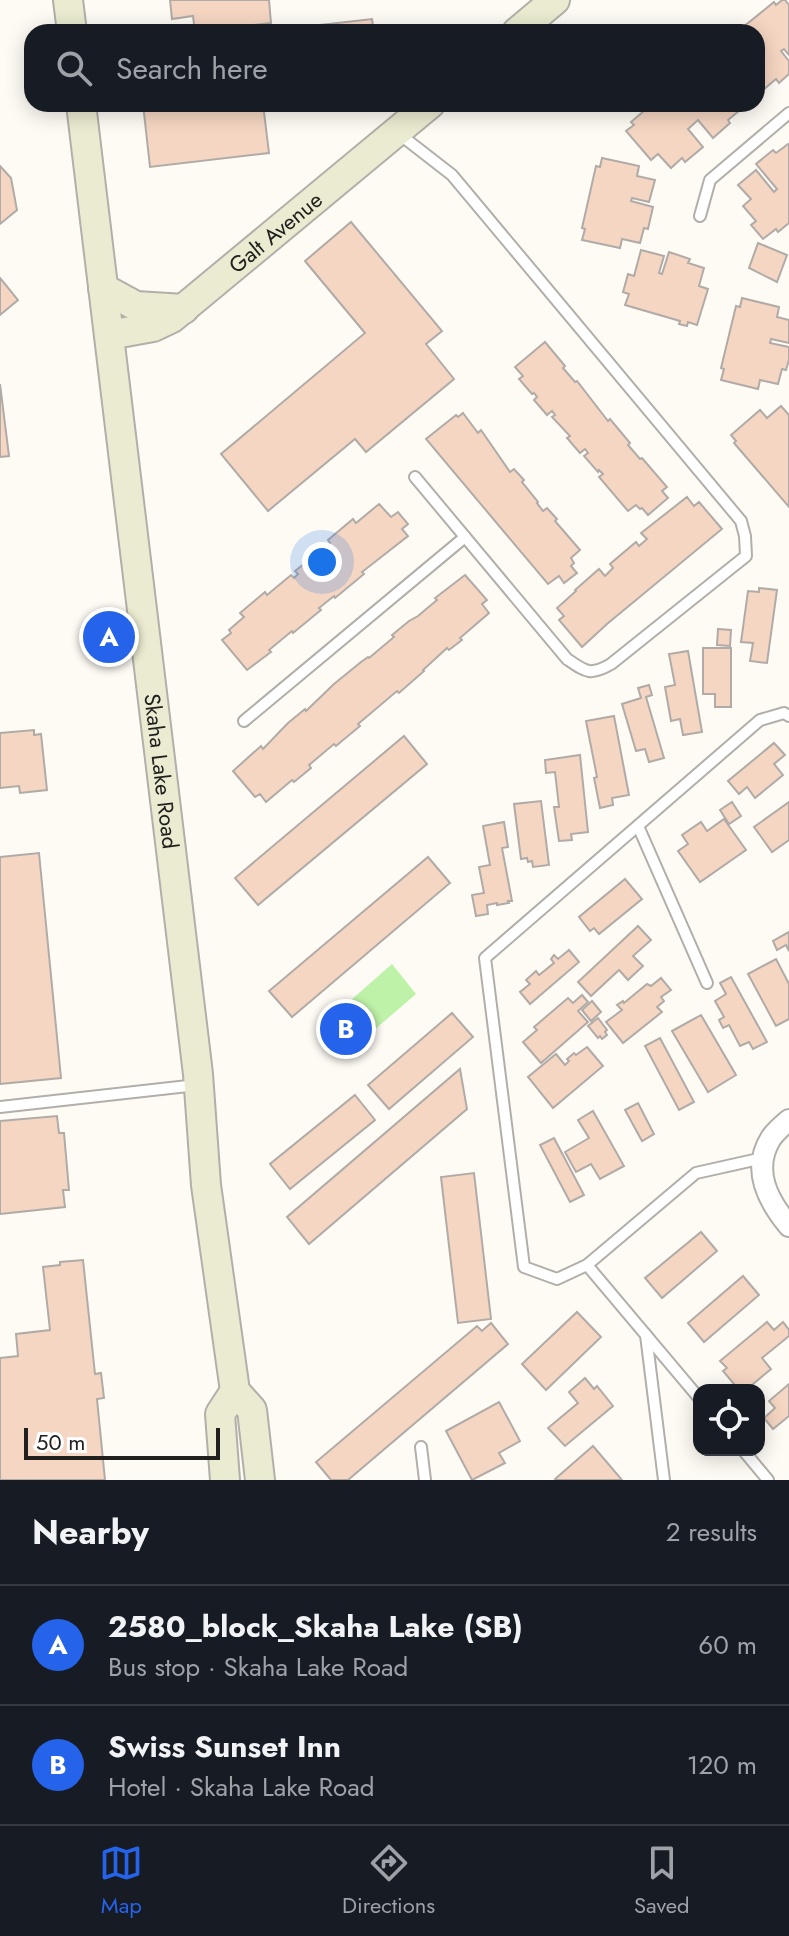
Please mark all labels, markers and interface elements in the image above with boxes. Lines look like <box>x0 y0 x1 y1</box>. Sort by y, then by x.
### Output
search box <box>24 24 765 112</box>
icon: search <box>52 46 96 90</box>
text: Search here <box>116 47 268 90</box>
street label: Galt Avenue <box>222 184 329 281</box>
your location <box>302 542 342 582</box>
pin: A <box>83 607 135 667</box>
street label: Skaha Lake Road <box>136 692 187 851</box>
pin: B <box>320 999 372 1059</box>
map controls <box>693 1384 765 1456</box>
button: locate <box>693 1384 765 1456</box>
scale bar <box>24 1424 220 1460</box>
text: 50 m <box>36 1426 85 1458</box>
text: Nearby <box>32 1508 149 1557</box>
text: 2 results <box>666 1513 757 1551</box>
text: 2580_block_Skaha Lake (SB) <box>108 1605 523 1648</box>
text: A <box>48 1626 68 1664</box>
text: 60 m <box>698 1626 757 1664</box>
text: Bus stop · Skaha Lake Road <box>108 1648 408 1686</box>
text: Swiss Sunset Inn <box>108 1725 341 1768</box>
text: B <box>49 1746 67 1784</box>
text: 120 m <box>687 1746 757 1784</box>
text: Hotel · Skaha Lake Road <box>108 1768 374 1806</box>
tab: Map <box>99 1841 143 1921</box>
tab: Directions <box>342 1841 435 1921</box>
tab: Saved <box>634 1841 690 1921</box>

